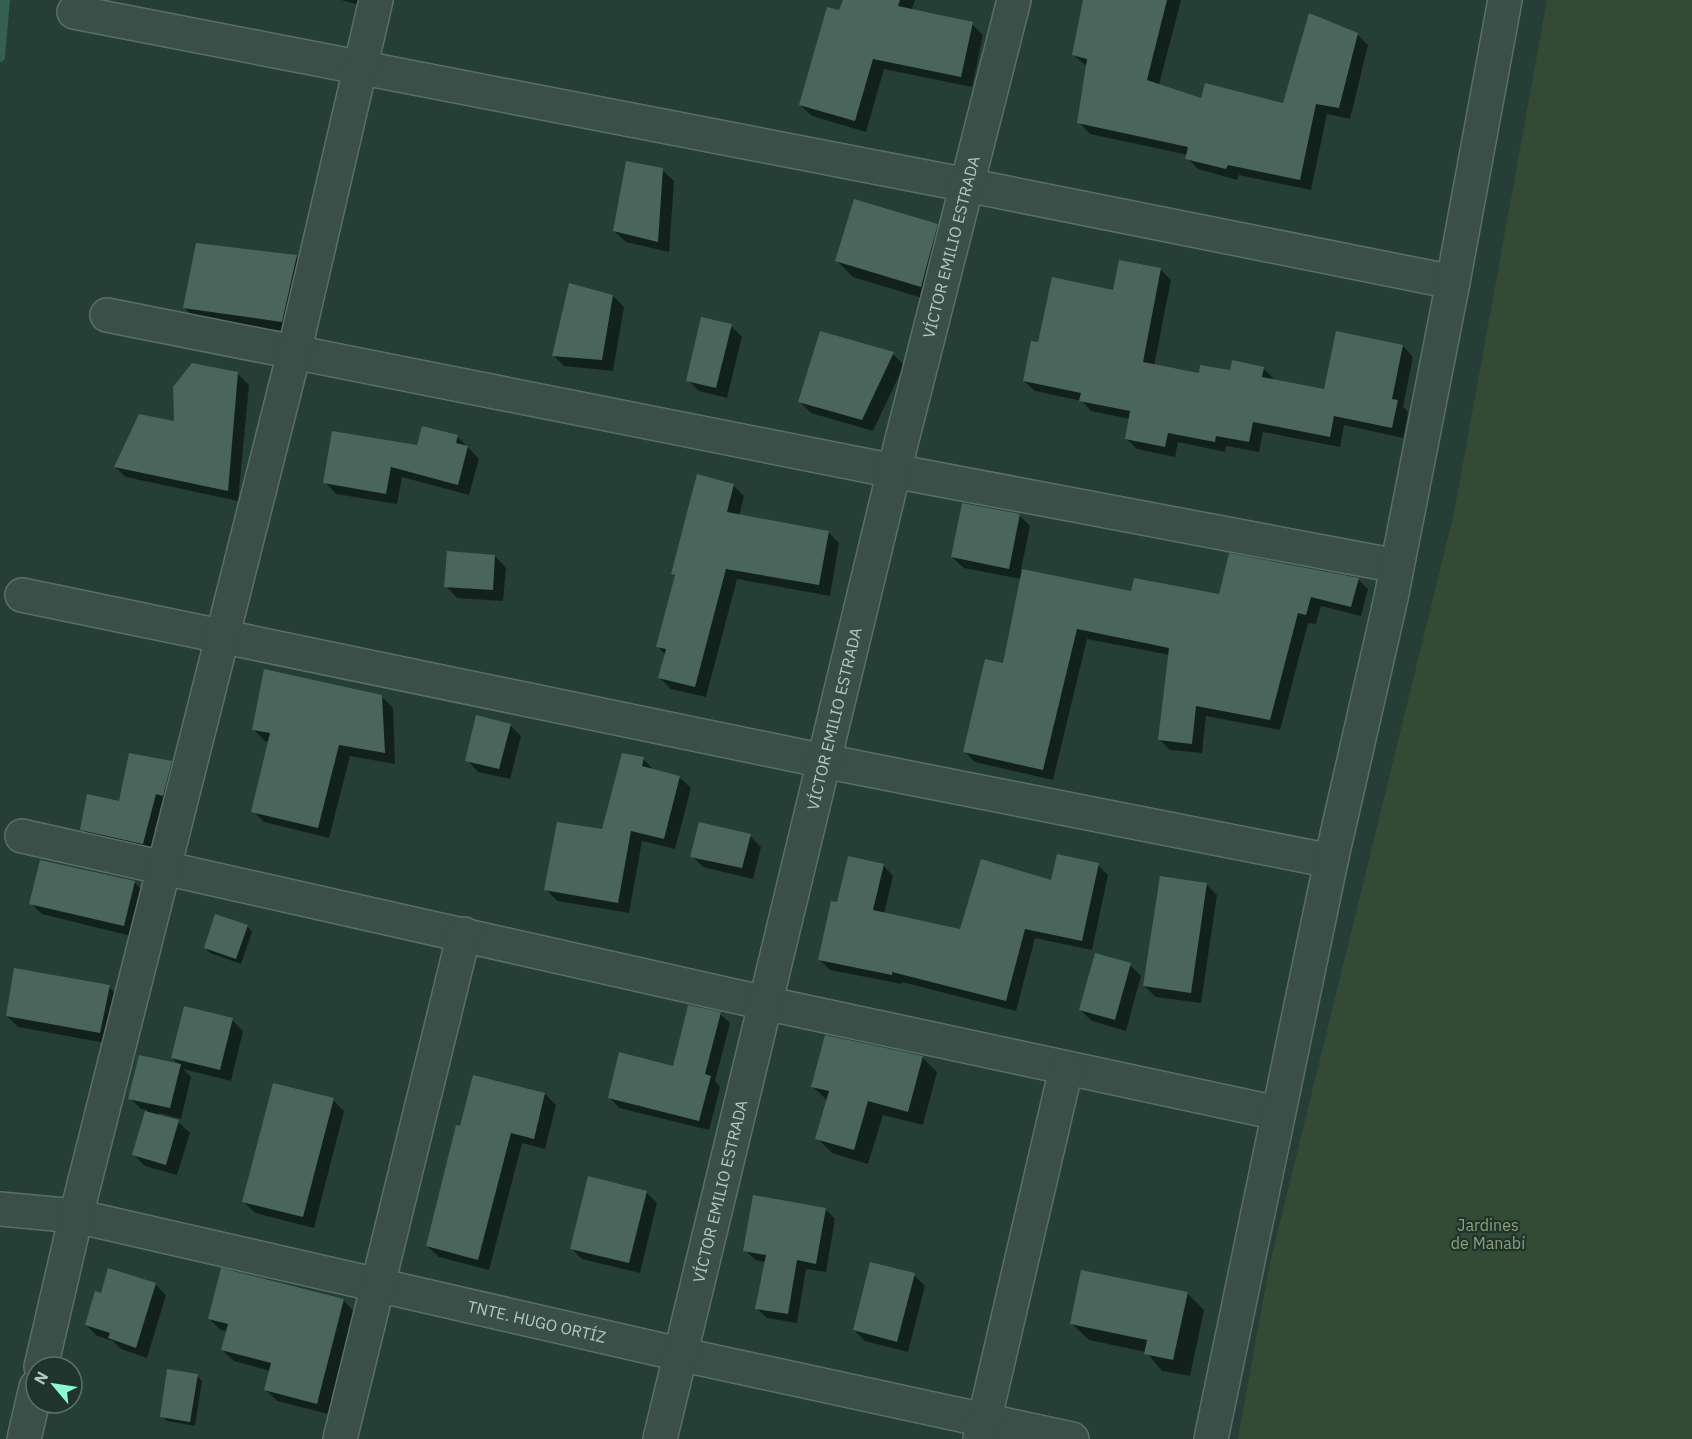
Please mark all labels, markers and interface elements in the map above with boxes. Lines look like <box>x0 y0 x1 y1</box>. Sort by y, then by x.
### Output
street label: VÍCTOR EMILIO ESTRADA <box>918 154 984 340</box>
street label: VÍCTOR EMILIO ESTRADA <box>802 625 866 812</box>
street label: VÍCTOR EMILIO ESTRADA <box>688 1098 752 1285</box>
park label: Jardines de Manabí <box>1451 1215 1525 1253</box>
street label: TNTE. HUGO ORTÍZ <box>466 1296 608 1347</box>
north arrow <box>24 1355 84 1415</box>
text: N <box>29 1368 52 1388</box>

